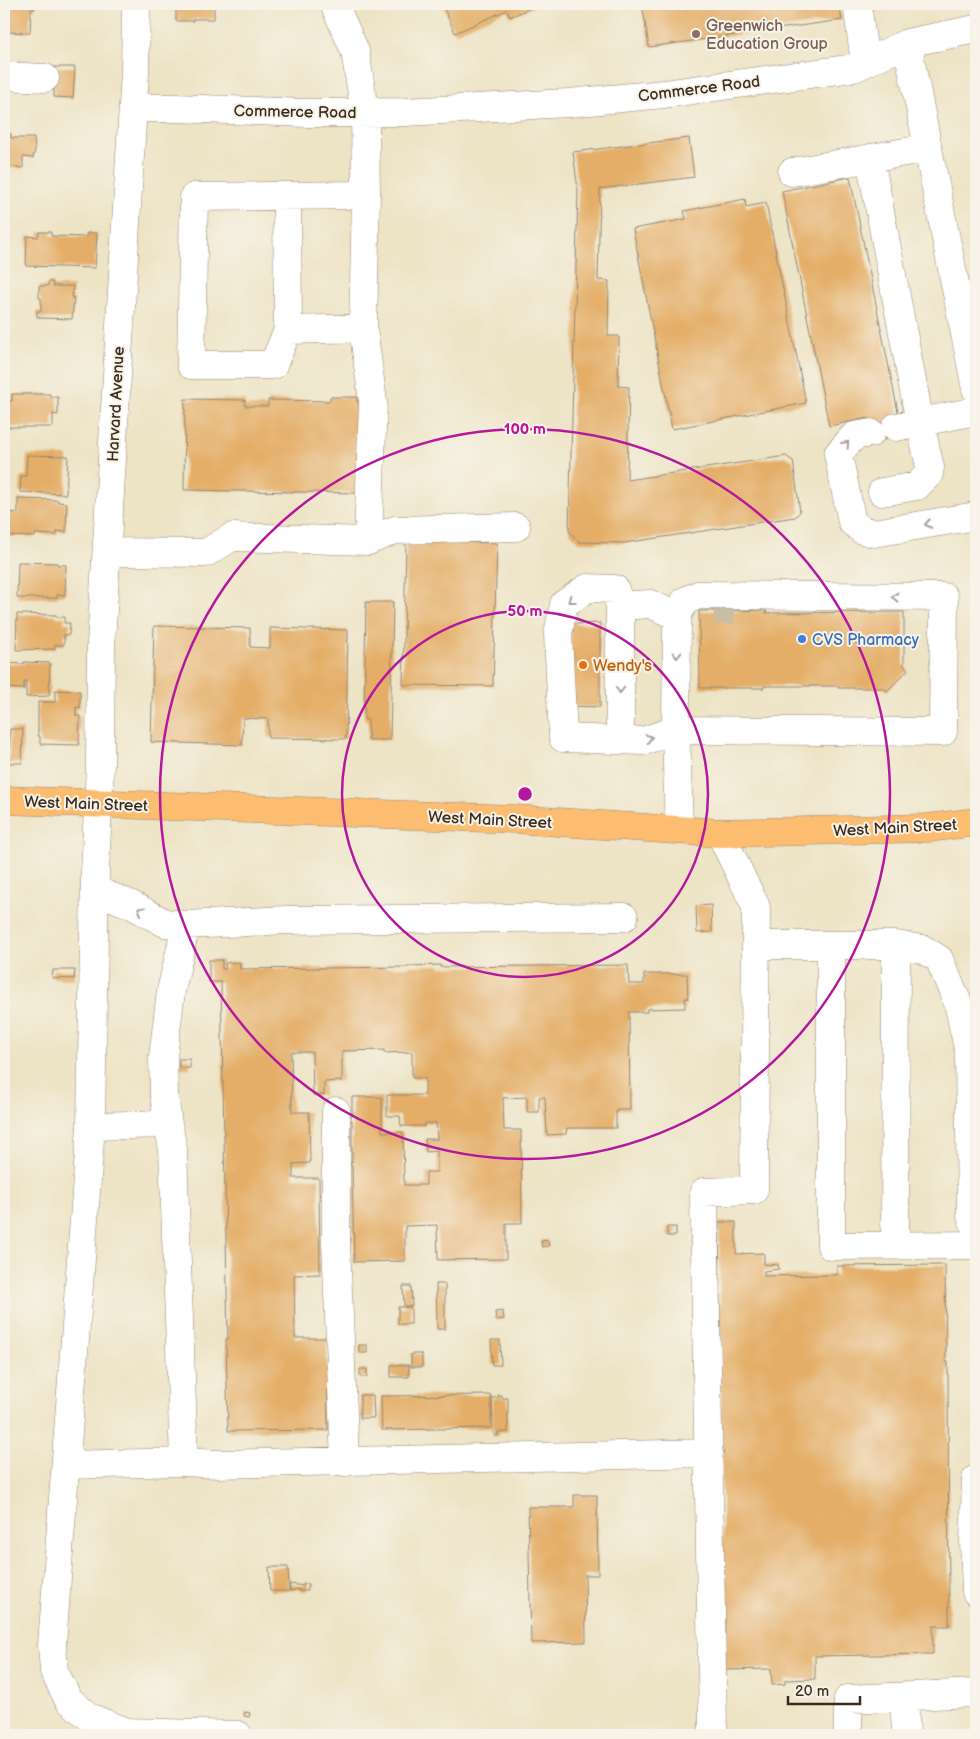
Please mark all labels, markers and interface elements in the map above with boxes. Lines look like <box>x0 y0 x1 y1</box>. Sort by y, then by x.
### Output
place label: Greenwich Education Group <box>706 17 828 54</box>
marker: Greenwich Education Group <box>690 28 702 40</box>
street label: Commerce Road <box>637 73 761 106</box>
street label: Commerce Road <box>233 102 357 123</box>
street label: Harvard Avenue <box>104 345 129 462</box>
text: 100 m <box>504 420 546 439</box>
one-way arrow <box>841 441 850 450</box>
one-way arrow <box>924 518 933 528</box>
one-way arrow <box>891 592 898 602</box>
one-way arrow <box>567 594 576 603</box>
text: 50 m <box>508 602 543 621</box>
place label: CVS Pharmacy <box>812 631 920 650</box>
marker: CVS Pharmacy <box>796 633 808 645</box>
one-way arrow <box>672 651 682 659</box>
place label: Wendy's <box>593 657 652 676</box>
marker: Wendy's <box>577 659 589 671</box>
one-way arrow <box>615 686 625 694</box>
one-way arrow <box>644 734 652 744</box>
centre of rings <box>516 785 534 803</box>
street label: West Main Street <box>24 793 148 816</box>
street label: West Main Street <box>428 808 552 833</box>
street label: West Main Street <box>833 816 958 841</box>
one-way arrow <box>137 906 146 916</box>
scale bar <box>788 1674 860 1706</box>
text: 20 m <box>795 1682 829 1701</box>

